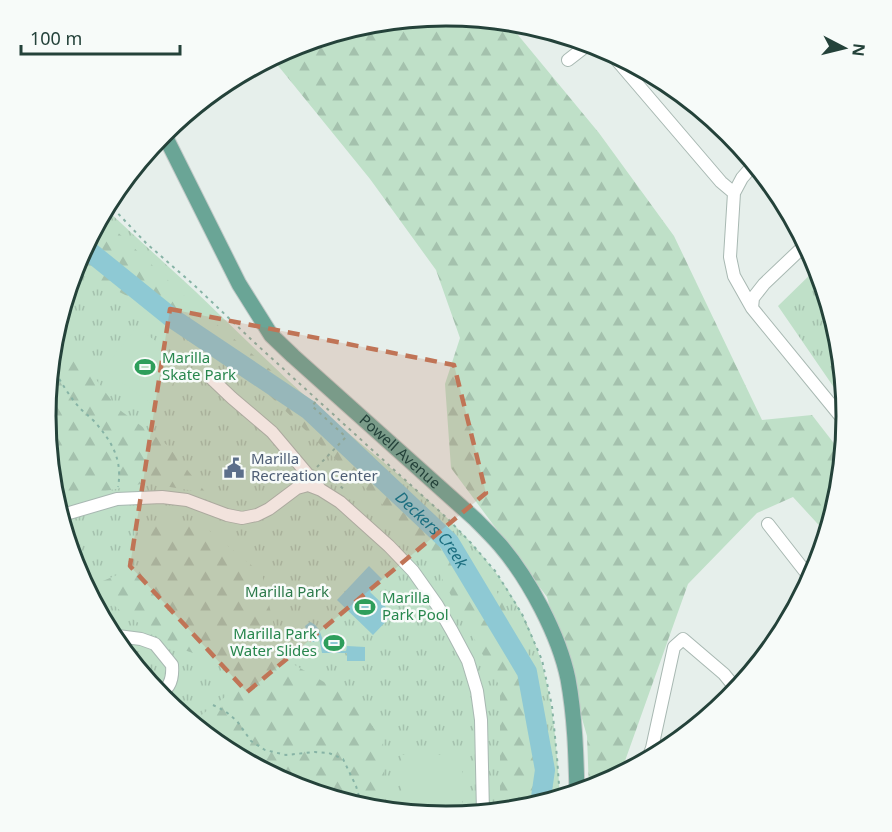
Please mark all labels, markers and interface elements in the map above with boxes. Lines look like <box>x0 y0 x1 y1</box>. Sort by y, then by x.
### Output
scale bar <box>21 18 180 56</box>
north arrow <box>814 18 874 78</box>
text: 100 m <box>30 26 82 50</box>
text: N <box>847 42 871 58</box>
place label: Marilla Skate Park <box>162 347 236 384</box>
sports icon: Marilla Skate Park <box>133 355 157 379</box>
street label: Powell Avenue <box>356 409 445 493</box>
place label: Marilla Recreation Center <box>251 448 378 485</box>
public building icon: Marilla Recreation Center <box>222 456 246 480</box>
water label: Deckers Creek <box>391 486 474 573</box>
park label: Marilla Park <box>245 581 329 601</box>
place label: Marilla Park Pool <box>382 587 449 624</box>
sports icon: Marilla Park Pool <box>353 595 377 619</box>
place label: Marilla Park Water Slides <box>230 623 317 660</box>
sports icon: Marilla Park Water Slides <box>322 631 346 655</box>

